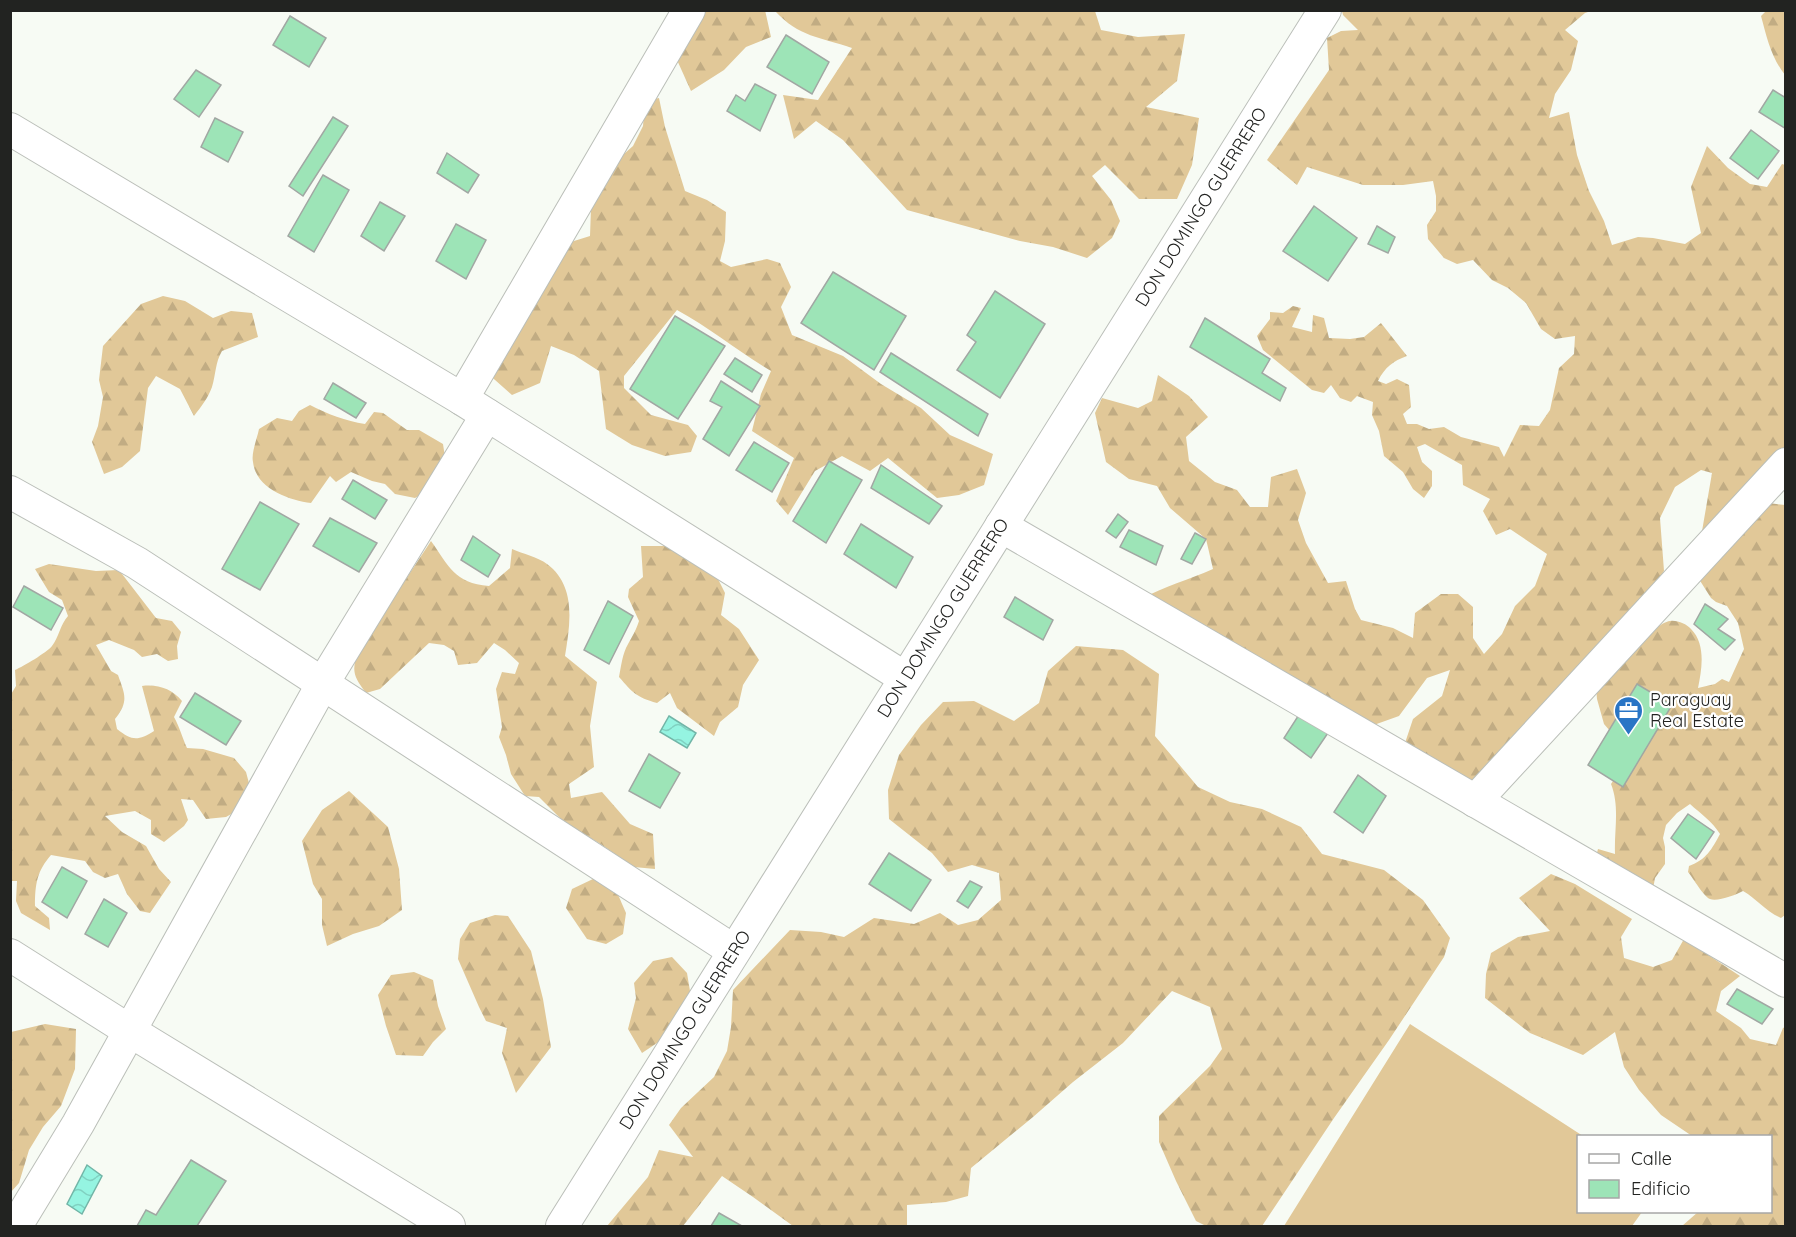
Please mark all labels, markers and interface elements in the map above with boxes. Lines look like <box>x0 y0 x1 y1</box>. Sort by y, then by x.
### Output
street label: DON DOMINGO GUERRERO <box>1130 103 1271 311</box>
street label: DON DOMINGO GUERRERO <box>872 514 1013 722</box>
place label: Paraguay Real Estate <box>1650 688 1744 732</box>
office icon: Paraguay Real Estate <box>1613 694 1645 736</box>
street label: DON DOMINGO GUERRERO <box>614 926 755 1134</box>
legend <box>1577 1135 1772 1213</box>
text: Calle <box>1631 1147 1672 1170</box>
text: Edificio <box>1631 1177 1690 1200</box>

